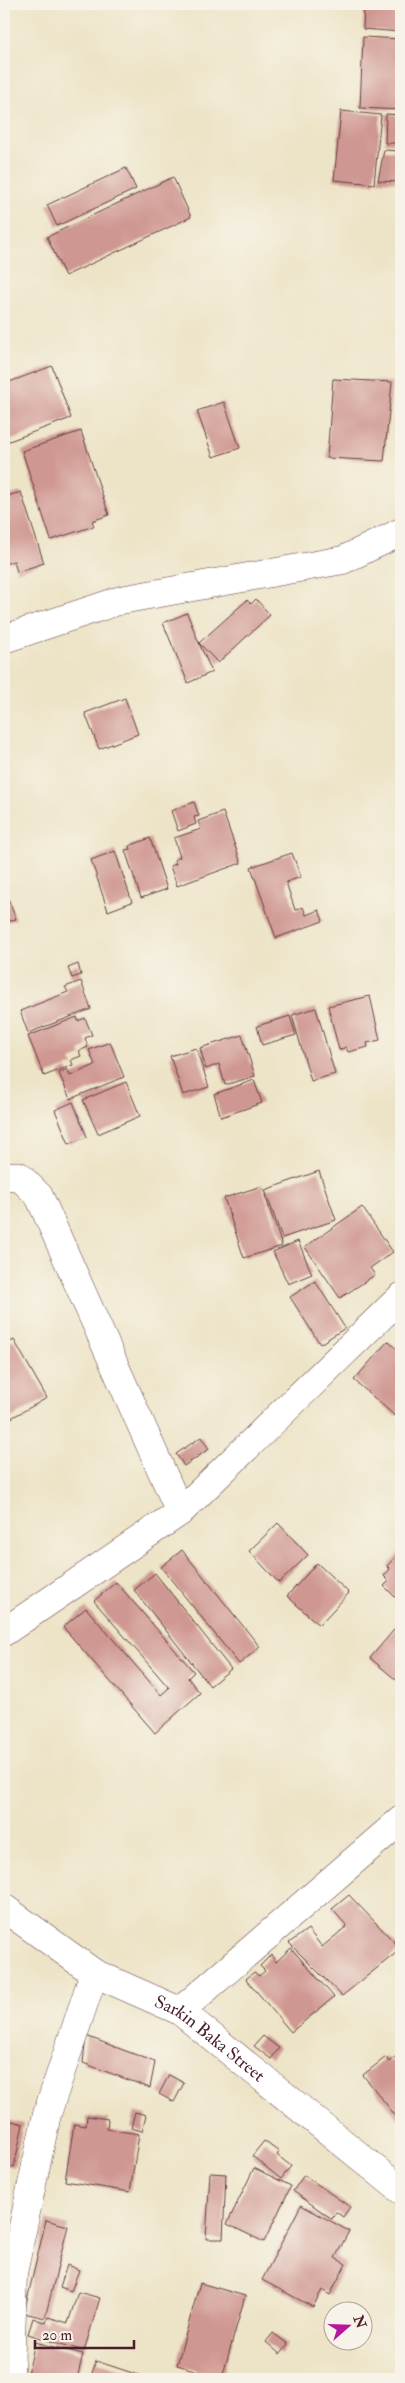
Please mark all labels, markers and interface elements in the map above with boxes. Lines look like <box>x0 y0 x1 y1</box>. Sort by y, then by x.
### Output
street label: Sarkin Baka Street <box>151 1990 270 2087</box>
north arrow <box>322 2300 372 2350</box>
text: N <box>349 2312 370 2331</box>
scale bar <box>35 2318 134 2350</box>
text: 20 m <box>42 2326 72 2345</box>

